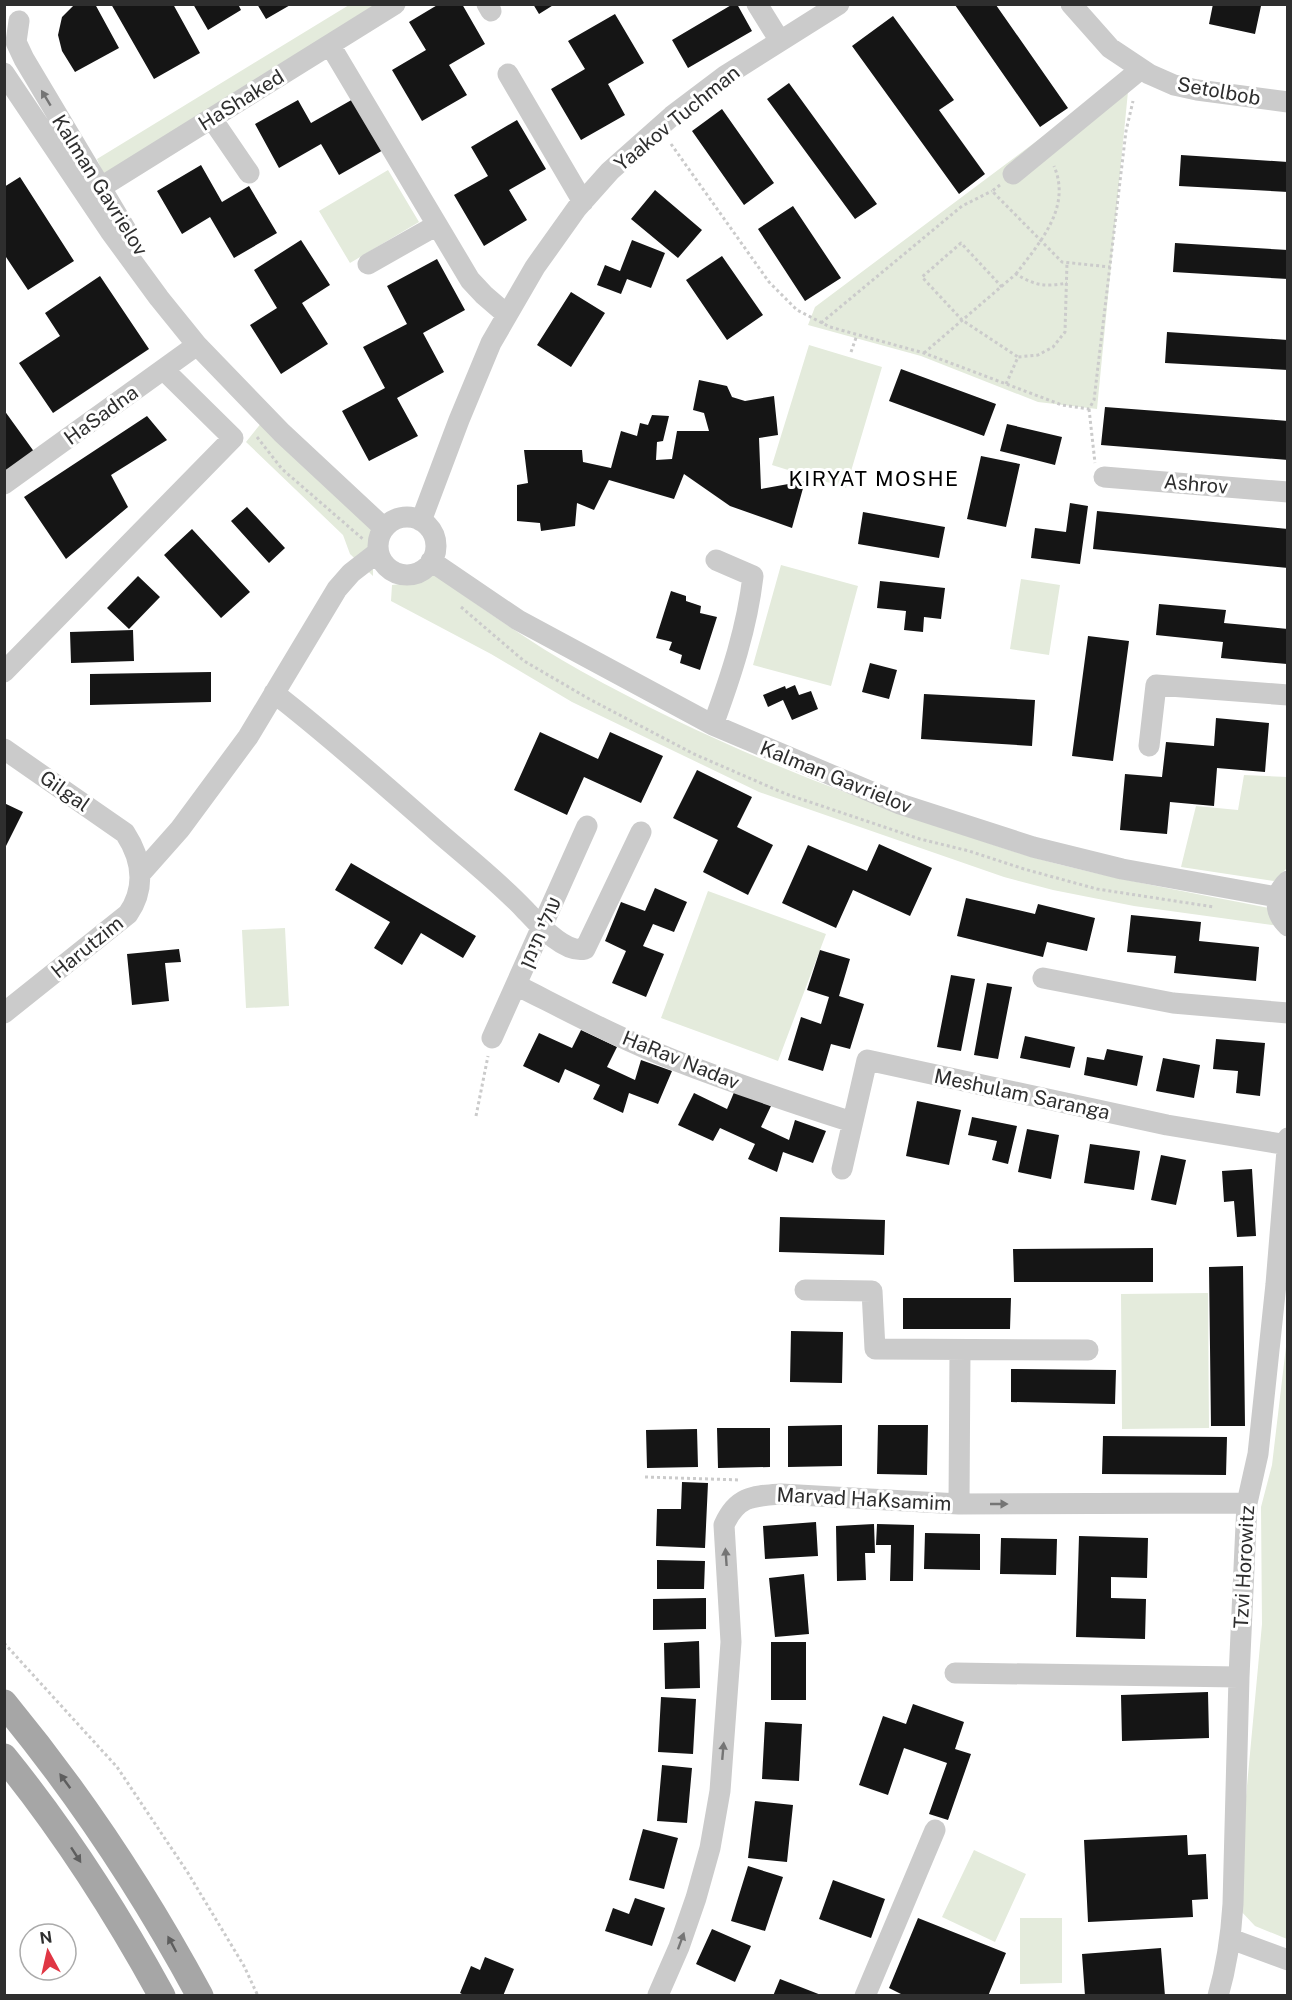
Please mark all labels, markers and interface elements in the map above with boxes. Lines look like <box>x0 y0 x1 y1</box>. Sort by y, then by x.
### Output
street label: Yaakov Tuchman <box>610 60 744 176</box>
street label: HaShaked <box>194 64 288 136</box>
street label: Setolbob <box>1175 72 1263 110</box>
one-way arrow <box>41 89 51 106</box>
street label: Kalman Gavrielov <box>47 110 153 260</box>
street label: HaSadna <box>59 380 143 450</box>
district label: KIRYAT MOSHE <box>788 466 960 491</box>
street label: Ashrov <box>1163 469 1229 499</box>
street label: Kalman Gavrielov <box>757 736 915 818</box>
street label: Gilgal <box>35 765 95 817</box>
street label: עולי תימן <box>514 893 566 971</box>
street label: Harutzim <box>46 911 128 983</box>
street label: HaRav Nadav <box>619 1026 743 1094</box>
street label: Meshulam Saranga <box>932 1064 1112 1124</box>
street label: Marvad HaKsamim <box>776 1482 952 1516</box>
one-way arrow <box>990 1499 1009 1509</box>
street label: Tzvi Horowitz <box>1229 1505 1259 1629</box>
one-way arrow <box>721 1547 731 1566</box>
one-way arrow <box>718 1742 728 1761</box>
one-way arrow <box>60 1774 72 1789</box>
one-way arrow <box>70 1847 81 1863</box>
north arrow <box>18 1922 78 1982</box>
text: N <box>38 1927 54 1948</box>
one-way arrow <box>676 1932 686 1950</box>
one-way arrow <box>167 1935 177 1952</box>

